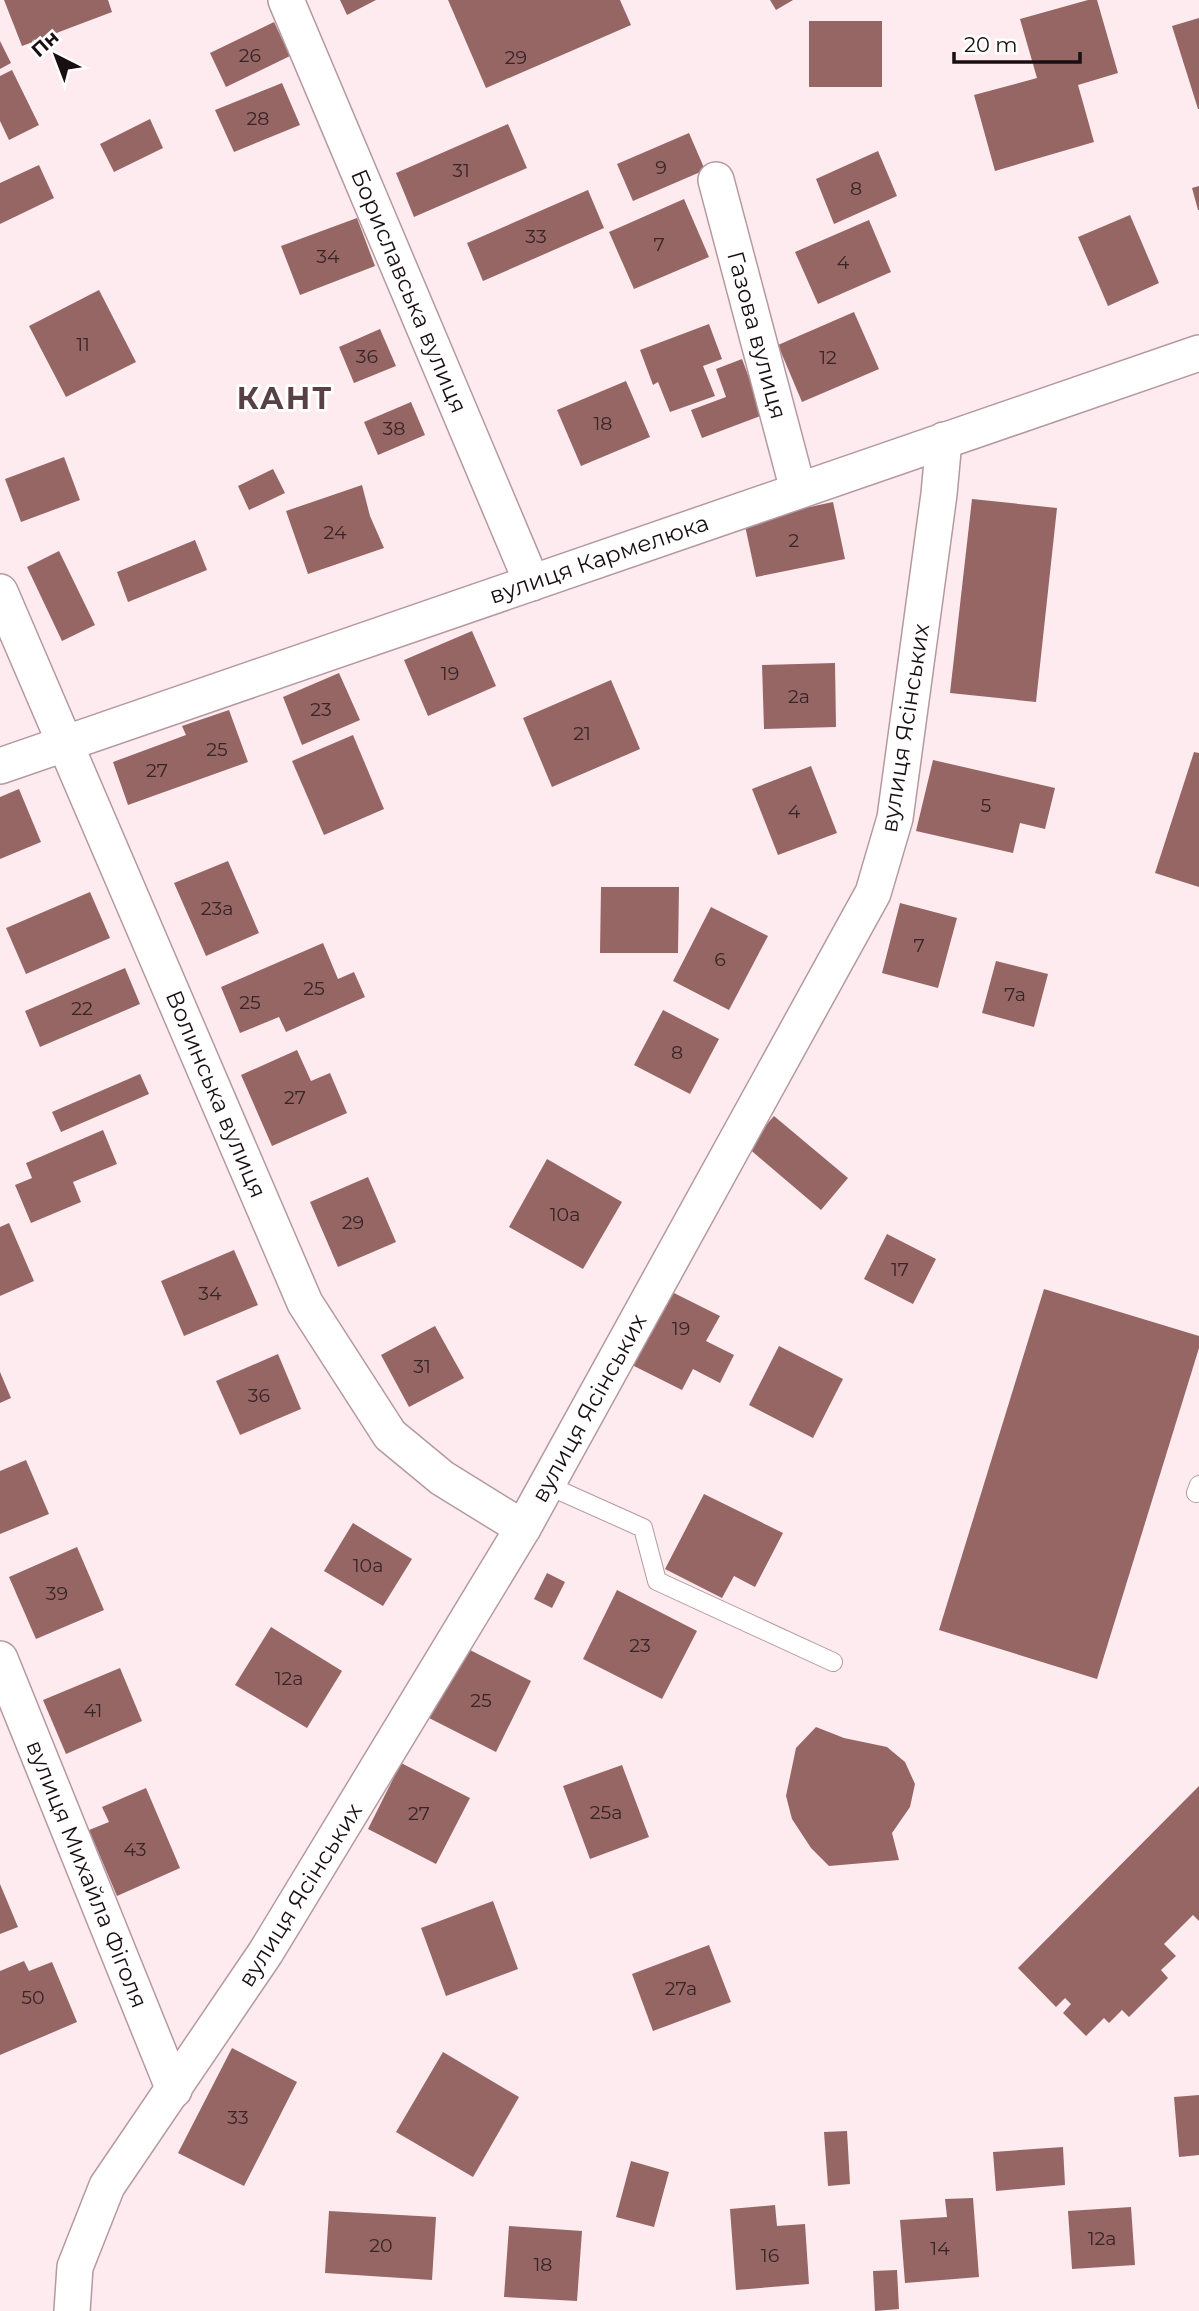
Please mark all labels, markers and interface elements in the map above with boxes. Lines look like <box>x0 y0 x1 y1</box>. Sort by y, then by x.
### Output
north arrow <box>21 21 91 91</box>
scale bar <box>954 21 1080 65</box>
text: Пн <box>27 26 63 62</box>
text: 20 m <box>964 32 1018 57</box>
house number: 26 <box>239 44 261 67</box>
house number: 29 <box>505 46 527 69</box>
house number: 28 <box>247 107 269 130</box>
house number: 9 <box>655 156 667 179</box>
house number: 31 <box>452 159 470 182</box>
street label: Бориславська вулиця <box>345 165 473 417</box>
house number: 8 <box>850 177 862 200</box>
house number: 33 <box>525 225 547 248</box>
house number: 7 <box>653 233 665 256</box>
house number: 34 <box>316 245 340 268</box>
street label: Газова вулиця <box>721 248 793 422</box>
house number: 4 <box>837 251 850 274</box>
house number: 11 <box>76 333 90 356</box>
house number: 36 <box>356 345 378 368</box>
house number: 12 <box>819 346 837 369</box>
district label: КАНТ <box>237 380 333 417</box>
house number: 18 <box>594 412 612 435</box>
house number: 38 <box>383 417 405 440</box>
street label: вулиця Кармелюка <box>486 508 712 610</box>
house number: 24 <box>324 521 347 544</box>
house number: 2 <box>789 529 800 552</box>
street label: вулиця Ясінських <box>875 622 935 834</box>
house number: 19 <box>441 662 459 685</box>
house number: 2а <box>788 685 810 708</box>
house number: 23 <box>310 698 332 721</box>
house number: 21 <box>573 722 591 745</box>
house number: 25 <box>206 738 228 761</box>
house number: 27 <box>146 759 168 782</box>
house number: 5 <box>981 794 992 817</box>
house number: 4 <box>788 800 801 823</box>
house number: 23а <box>201 897 233 920</box>
house number: 7 <box>913 934 925 957</box>
house number: 6 <box>714 948 726 971</box>
house number: 25 <box>303 977 325 1000</box>
house number: 7а <box>1004 983 1026 1006</box>
street label: Волинська вулиця <box>160 986 272 1202</box>
house number: 25 <box>239 991 261 1014</box>
house number: 22 <box>71 997 93 1020</box>
house number: 8 <box>671 1041 683 1064</box>
house number: 27 <box>284 1086 306 1109</box>
house number: 10а <box>550 1203 580 1226</box>
house number: 29 <box>342 1211 364 1234</box>
house number: 17 <box>891 1258 909 1281</box>
house number: 34 <box>198 1282 222 1305</box>
street label: вулиця Ясінських <box>526 1309 652 1507</box>
house number: 19 <box>672 1317 690 1340</box>
house number: 31 <box>413 1355 431 1378</box>
house number: 36 <box>248 1384 270 1407</box>
house number: 10а <box>353 1554 383 1577</box>
house number: 39 <box>46 1582 68 1605</box>
house number: 23 <box>629 1634 651 1657</box>
house number: 12а <box>275 1667 303 1690</box>
house number: 25 <box>470 1689 492 1712</box>
house number: 41 <box>84 1699 102 1722</box>
street label: вулиця Михайла Фіголя <box>20 1736 154 2012</box>
street label: вулиця Ясінських <box>232 1798 368 1992</box>
house number: 25а <box>590 1801 622 1824</box>
house number: 27 <box>408 1802 430 1825</box>
house number: 43 <box>124 1838 147 1861</box>
house number: 27а <box>665 1977 697 2000</box>
house number: 50 <box>21 1986 45 2009</box>
house number: 33 <box>227 2106 249 2129</box>
house number: 12а <box>1088 2227 1116 2250</box>
house number: 20 <box>369 2234 393 2257</box>
house number: 14 <box>930 2237 950 2260</box>
house number: 16 <box>761 2244 779 2267</box>
house number: 18 <box>534 2253 552 2276</box>

